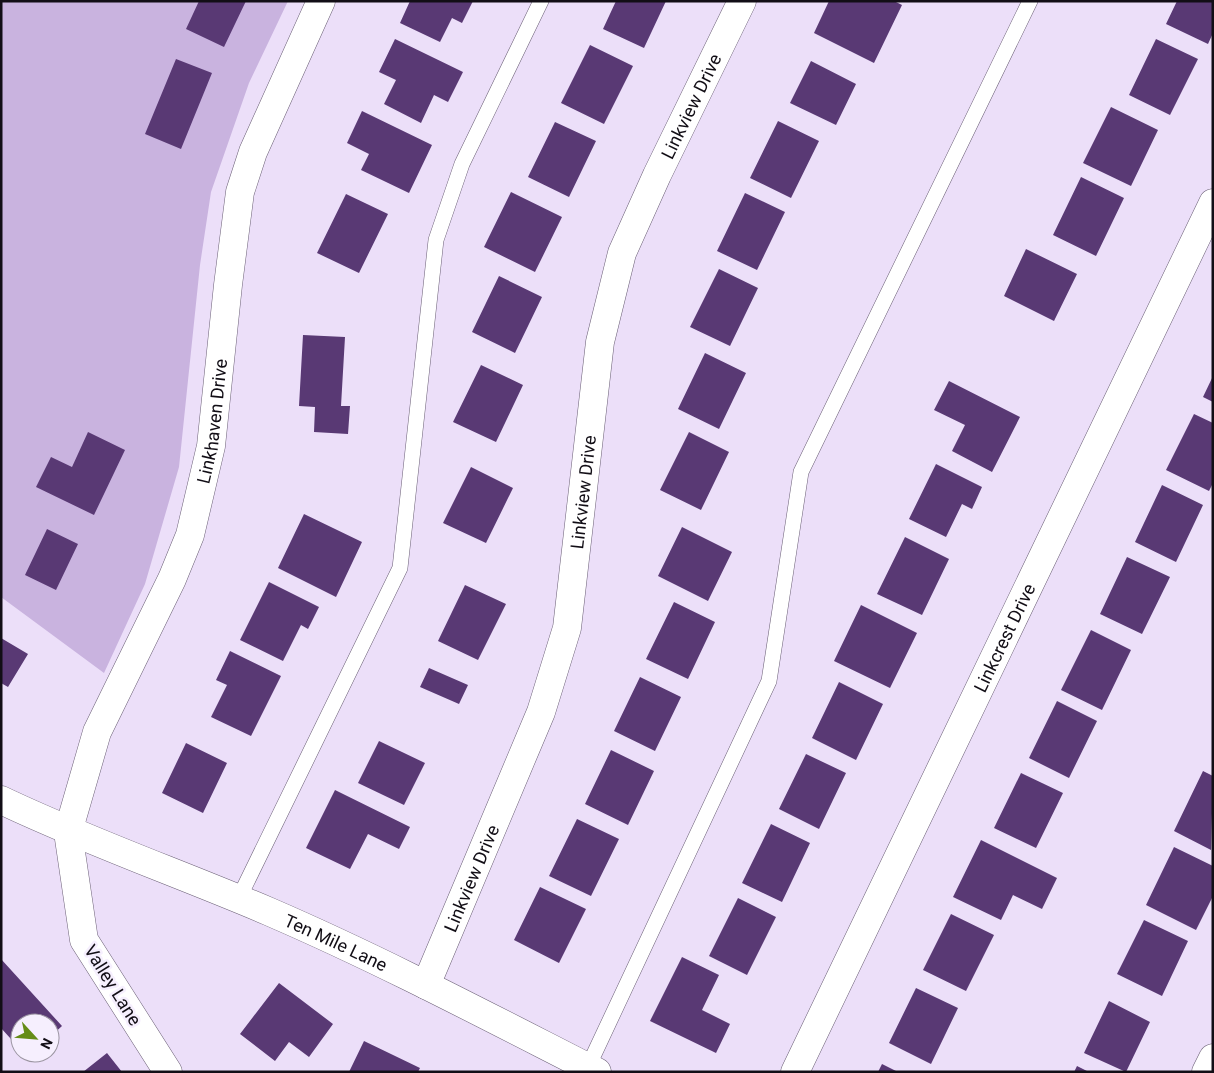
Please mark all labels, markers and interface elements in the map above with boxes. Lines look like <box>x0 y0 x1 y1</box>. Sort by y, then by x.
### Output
street label: Linkview Drive <box>656 50 725 162</box>
street label: Linkhaven Drive <box>192 358 231 485</box>
street label: Linkview Drive <box>566 434 600 550</box>
street label: Linkcrest Drive <box>969 580 1039 695</box>
street label: Linkview Drive <box>439 821 503 935</box>
street label: Ten Mile Lane <box>281 909 391 975</box>
street label: Valley Lane <box>80 941 146 1029</box>
north arrow <box>10 1013 60 1063</box>
text: N <box>37 1036 56 1052</box>

